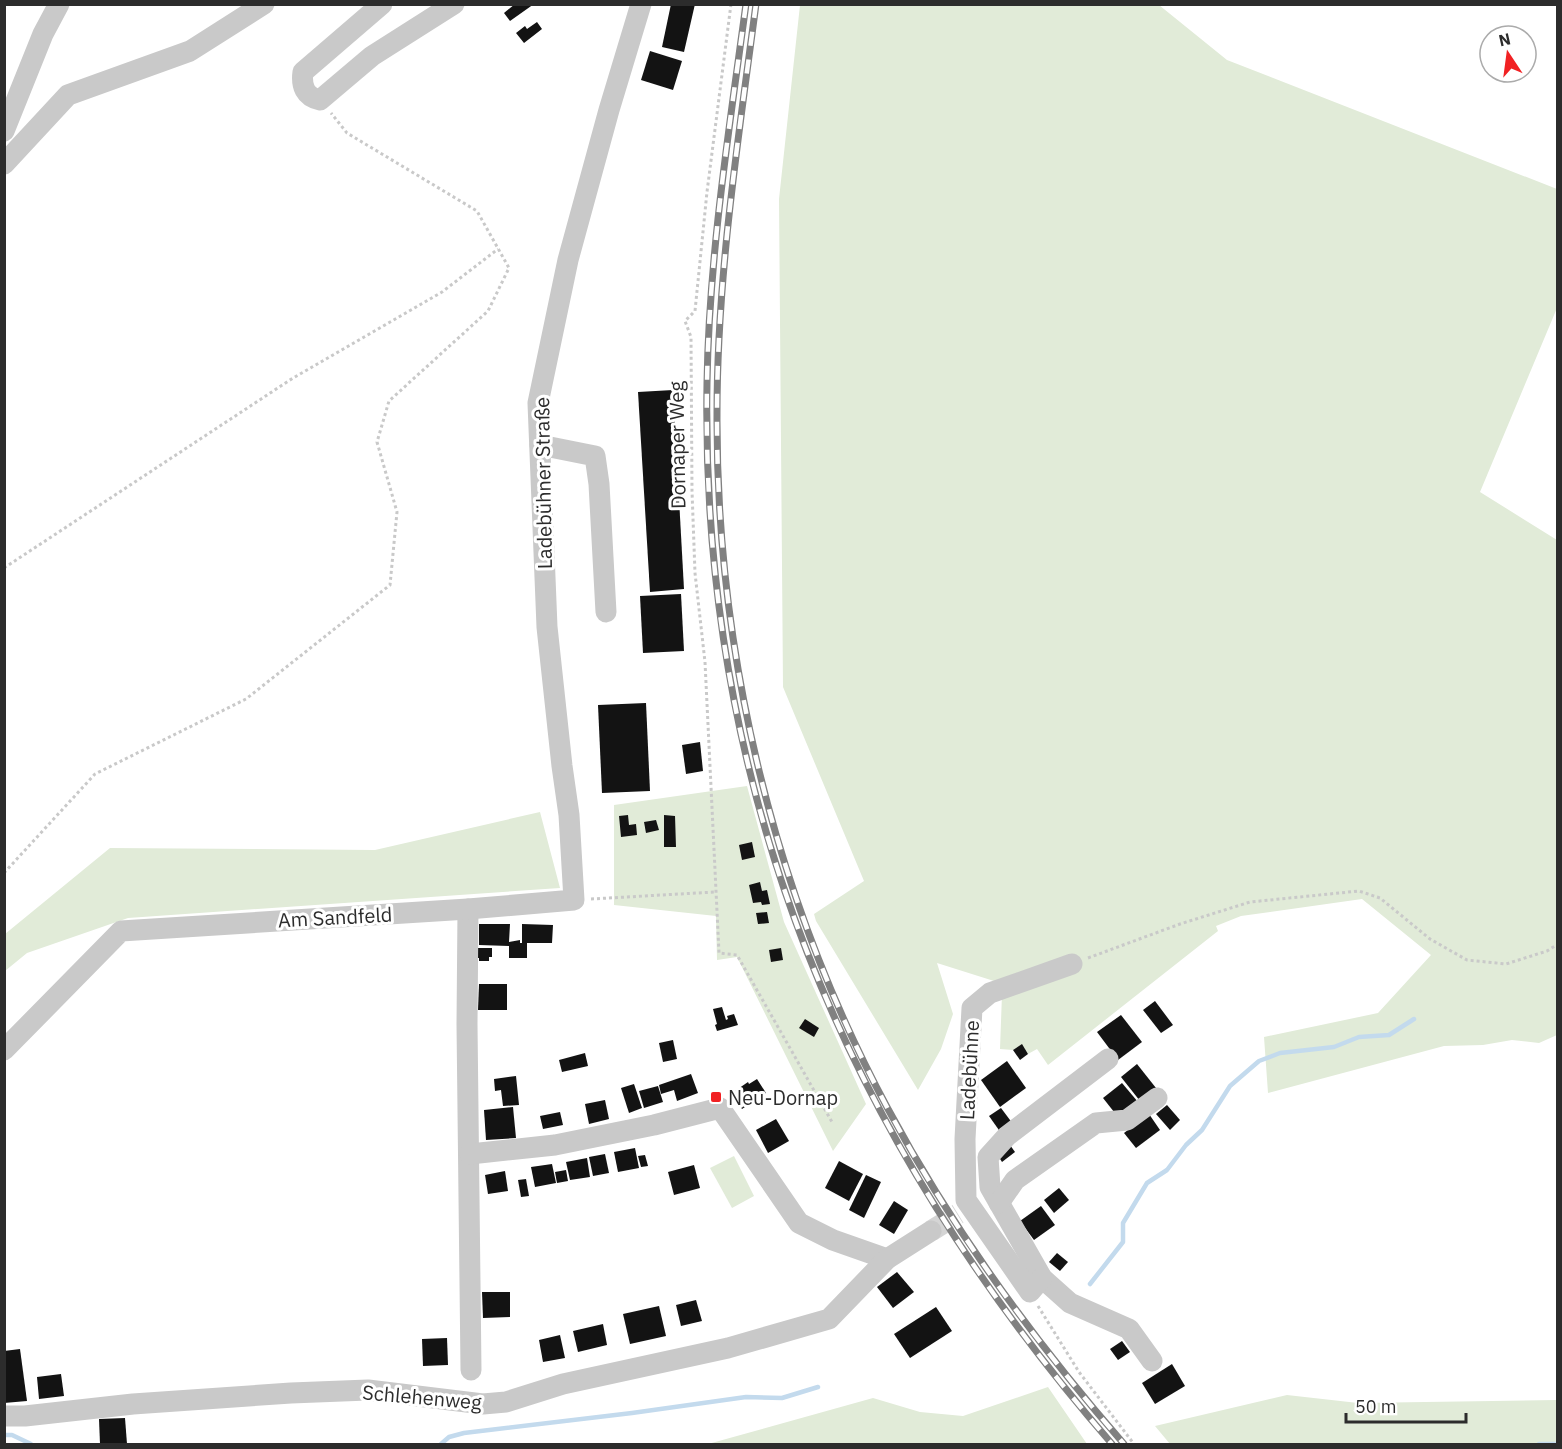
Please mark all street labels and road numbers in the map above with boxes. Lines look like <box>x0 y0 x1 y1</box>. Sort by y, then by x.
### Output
street label: Dornaper Weg <box>662 380 692 509</box>
street label: Ladebühner Straße <box>528 397 558 569</box>
street label: Am Sandfeld <box>277 901 393 933</box>
street label: Ladebühne <box>953 1019 985 1121</box>
street label: Schlehenweg <box>361 1378 483 1416</box>

